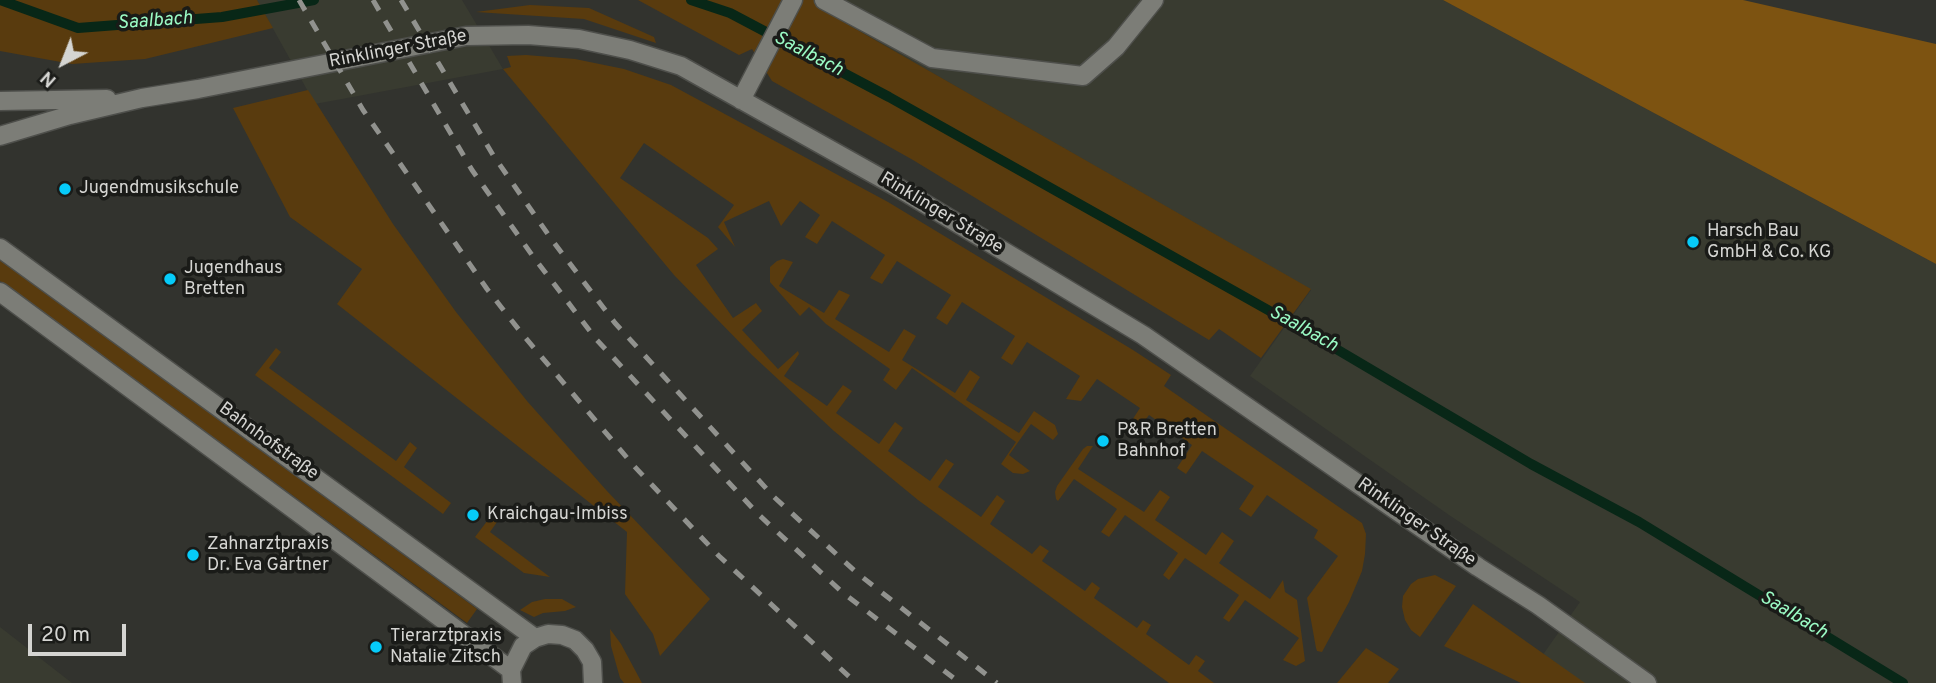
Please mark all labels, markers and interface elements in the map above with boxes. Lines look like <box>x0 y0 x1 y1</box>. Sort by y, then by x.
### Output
water label: Saalbach <box>117 8 193 36</box>
street label: Rinklinger Straße <box>327 26 469 74</box>
water label: Saalbach <box>770 27 846 83</box>
north arrow <box>28 28 98 98</box>
text: N <box>36 65 62 92</box>
street label: Rinklinger Straße <box>876 169 1006 259</box>
place label: Jugendmusikschule <box>79 178 239 200</box>
marker: Jugendmusikschule <box>57 181 73 197</box>
place label: Harsch Bau GmbH & Co. KG <box>1707 221 1831 264</box>
marker: Harsch Bau GmbH & Co. KG <box>1685 234 1701 250</box>
place label: Jugendhaus Bretten <box>184 258 283 300</box>
marker: Jugendhaus Bretten <box>162 271 178 287</box>
water label: Saalbach <box>1265 302 1341 358</box>
street label: Bahnhofstraße <box>214 399 322 485</box>
place label: P&R Bretten Bahnhof <box>1117 420 1217 462</box>
marker: P&R Bretten Bahnhof <box>1095 433 1111 449</box>
street label: Rinklinger Straße <box>1353 474 1479 572</box>
place label: Kraichgau-Imbiss <box>487 504 628 526</box>
marker: Kraichgau-Imbiss <box>465 507 481 523</box>
place label: Zahnarztpraxis Dr. Eva Gärtner <box>207 534 329 576</box>
marker: Zahnarztpraxis Dr. Eva Gärtner <box>185 547 201 563</box>
water label: Saalbach <box>1755 587 1831 645</box>
scale bar <box>32 610 130 654</box>
text: 20 m <box>41 622 90 649</box>
place label: Tierarztpraxis Natalie Zitsch <box>390 626 502 668</box>
marker: Tierarztpraxis Natalie Zitsch <box>368 639 384 655</box>

